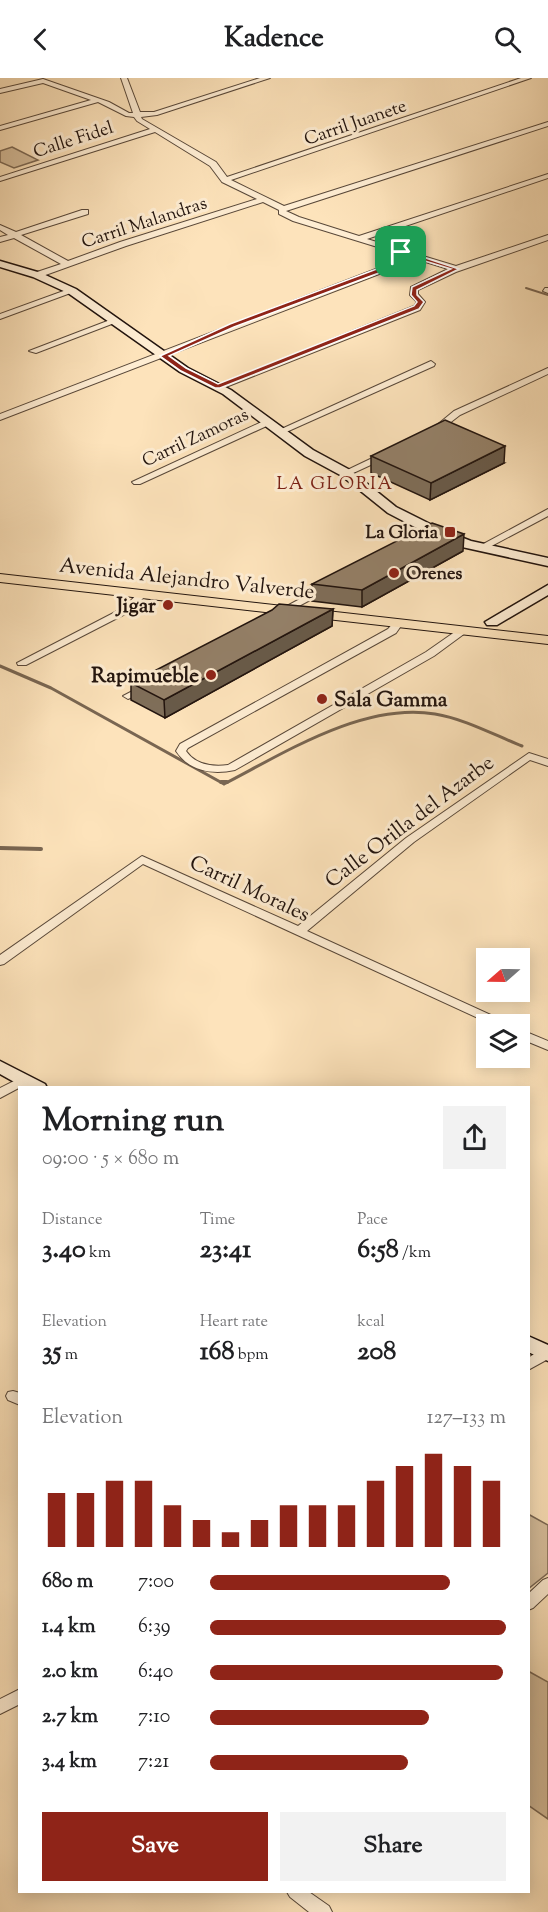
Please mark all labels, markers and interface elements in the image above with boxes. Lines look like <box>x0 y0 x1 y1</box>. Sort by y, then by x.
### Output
text: Kadence <box>224 20 324 59</box>
icon: back <box>24 23 57 56</box>
icon: search <box>491 23 524 56</box>
street label: Carril Juanete <box>301 94 410 154</box>
street label: Calle Fidel <box>30 116 117 166</box>
street label: Carril Malandras <box>79 191 211 256</box>
pin <box>375 226 426 277</box>
icon: arrive <box>384 235 417 268</box>
street label: Carril Zamoras <box>138 403 253 475</box>
district label: LA GLORIA <box>276 472 394 498</box>
place label: La Gloria <box>365 521 439 547</box>
marker: La Gloria <box>443 525 457 539</box>
street label: Avenida Alejandro Valverde <box>58 552 316 608</box>
place label: Orenes <box>406 562 462 588</box>
marker: Orenes <box>387 566 401 580</box>
place label: Jigar <box>115 592 156 622</box>
marker: Jigar <box>161 598 175 612</box>
place label: Rapimueble <box>91 662 199 692</box>
marker: Rapimueble <box>204 668 218 682</box>
place label: Sala Gamma <box>334 686 448 716</box>
marker: Sala Gamma <box>315 692 329 706</box>
street label: Calle Orilla del Azarbe <box>319 749 501 896</box>
street label: Carril Morales <box>184 849 314 931</box>
north arrow <box>476 948 530 1002</box>
map controls <box>476 948 530 1068</box>
button: layers <box>476 1014 530 1068</box>
text: Morning run <box>42 1098 224 1146</box>
button: share <box>443 1106 506 1169</box>
text: 09:00 · 5 × 680 m <box>42 1145 179 1174</box>
text: Distance <box>42 1209 102 1232</box>
text: Time <box>200 1209 235 1232</box>
text: Pace <box>357 1209 388 1232</box>
text: 3.40 <box>42 1232 86 1269</box>
text: 23:41 <box>200 1232 251 1269</box>
text: 6:58 <box>357 1232 399 1269</box>
text: km <box>86 1242 111 1265</box>
text: /km <box>399 1242 431 1265</box>
text: Elevation <box>42 1311 107 1334</box>
text: Heart rate <box>200 1311 268 1334</box>
text: kcal <box>357 1311 385 1334</box>
text: 35 <box>42 1334 61 1371</box>
text: 168 <box>200 1334 234 1371</box>
text: 208 <box>357 1334 396 1371</box>
text: m <box>61 1344 78 1367</box>
text: bpm <box>234 1344 269 1367</box>
text: Elevation <box>42 1404 123 1433</box>
text: 127–133 m <box>427 1404 506 1433</box>
text: 680 m <box>42 1568 93 1597</box>
text: 7:00 <box>138 1568 174 1597</box>
text: 1.4 km <box>42 1613 96 1642</box>
text: 6:39 <box>138 1613 171 1642</box>
text: 2.0 km <box>42 1658 98 1687</box>
text: 6:40 <box>138 1658 173 1687</box>
text: 2.7 km <box>42 1703 98 1732</box>
text: 7:10 <box>138 1703 170 1732</box>
text: 3.4 km <box>42 1748 97 1777</box>
text: 7:21 <box>138 1748 169 1777</box>
button: Save <box>42 1812 268 1881</box>
button: Share <box>280 1812 506 1881</box>

